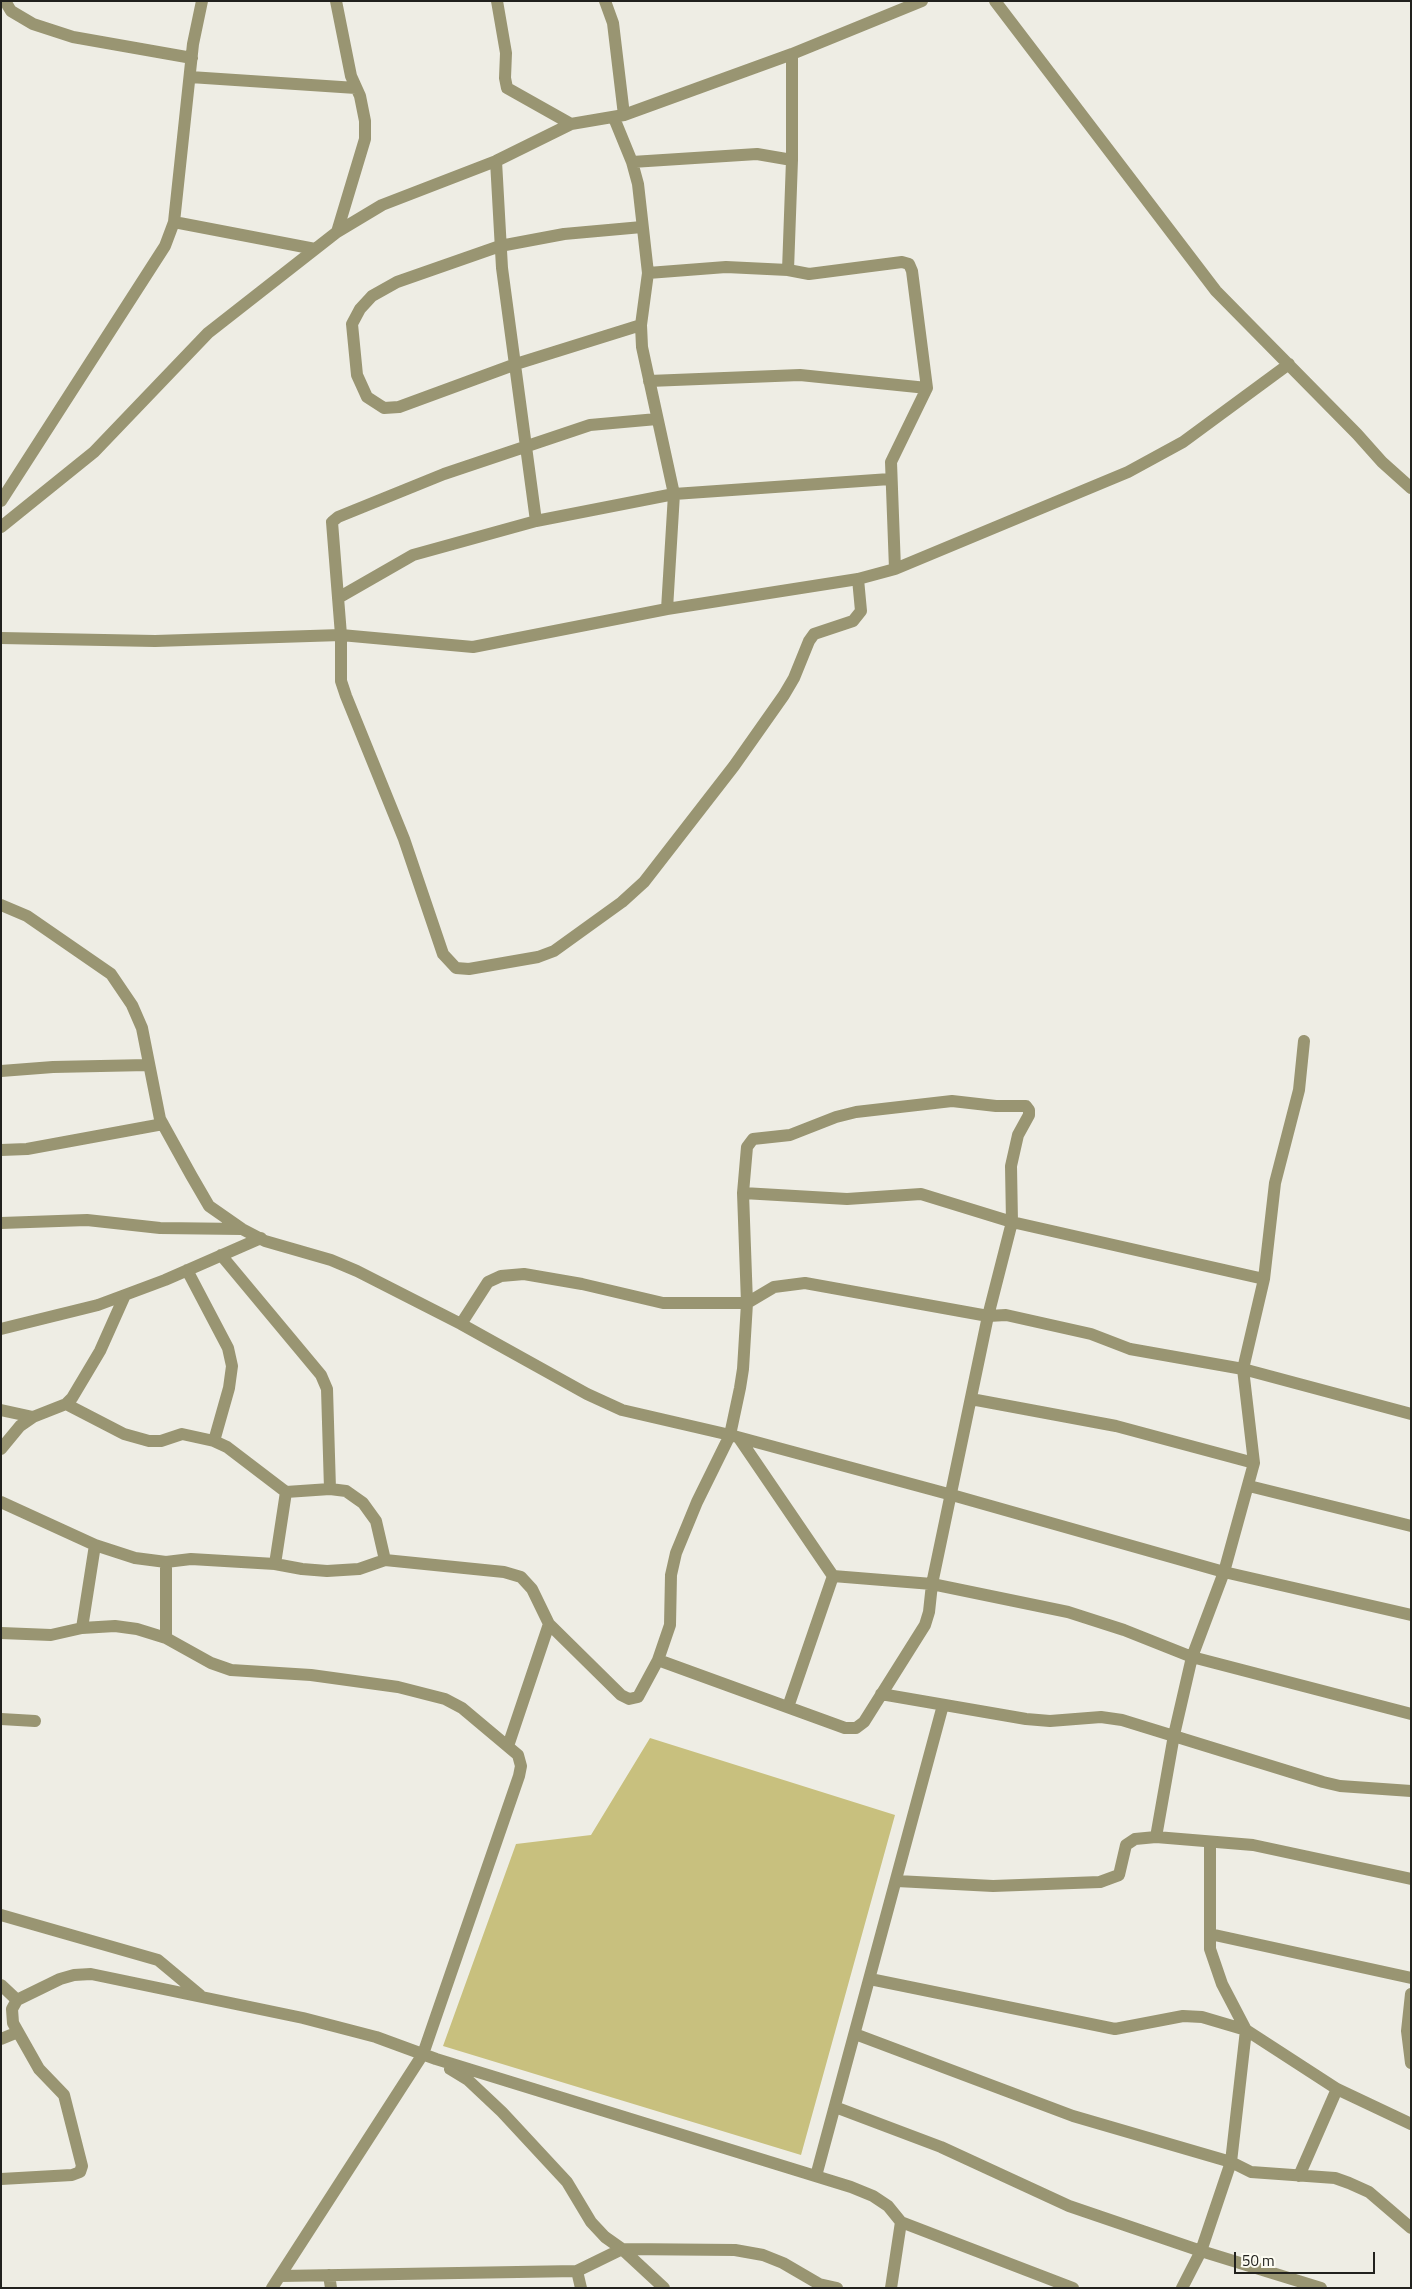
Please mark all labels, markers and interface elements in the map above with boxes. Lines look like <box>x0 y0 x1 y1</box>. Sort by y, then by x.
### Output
scale bar <box>1237 2242 1378 2274</box>
text: 50 m <box>1242 2249 1275 2272</box>

